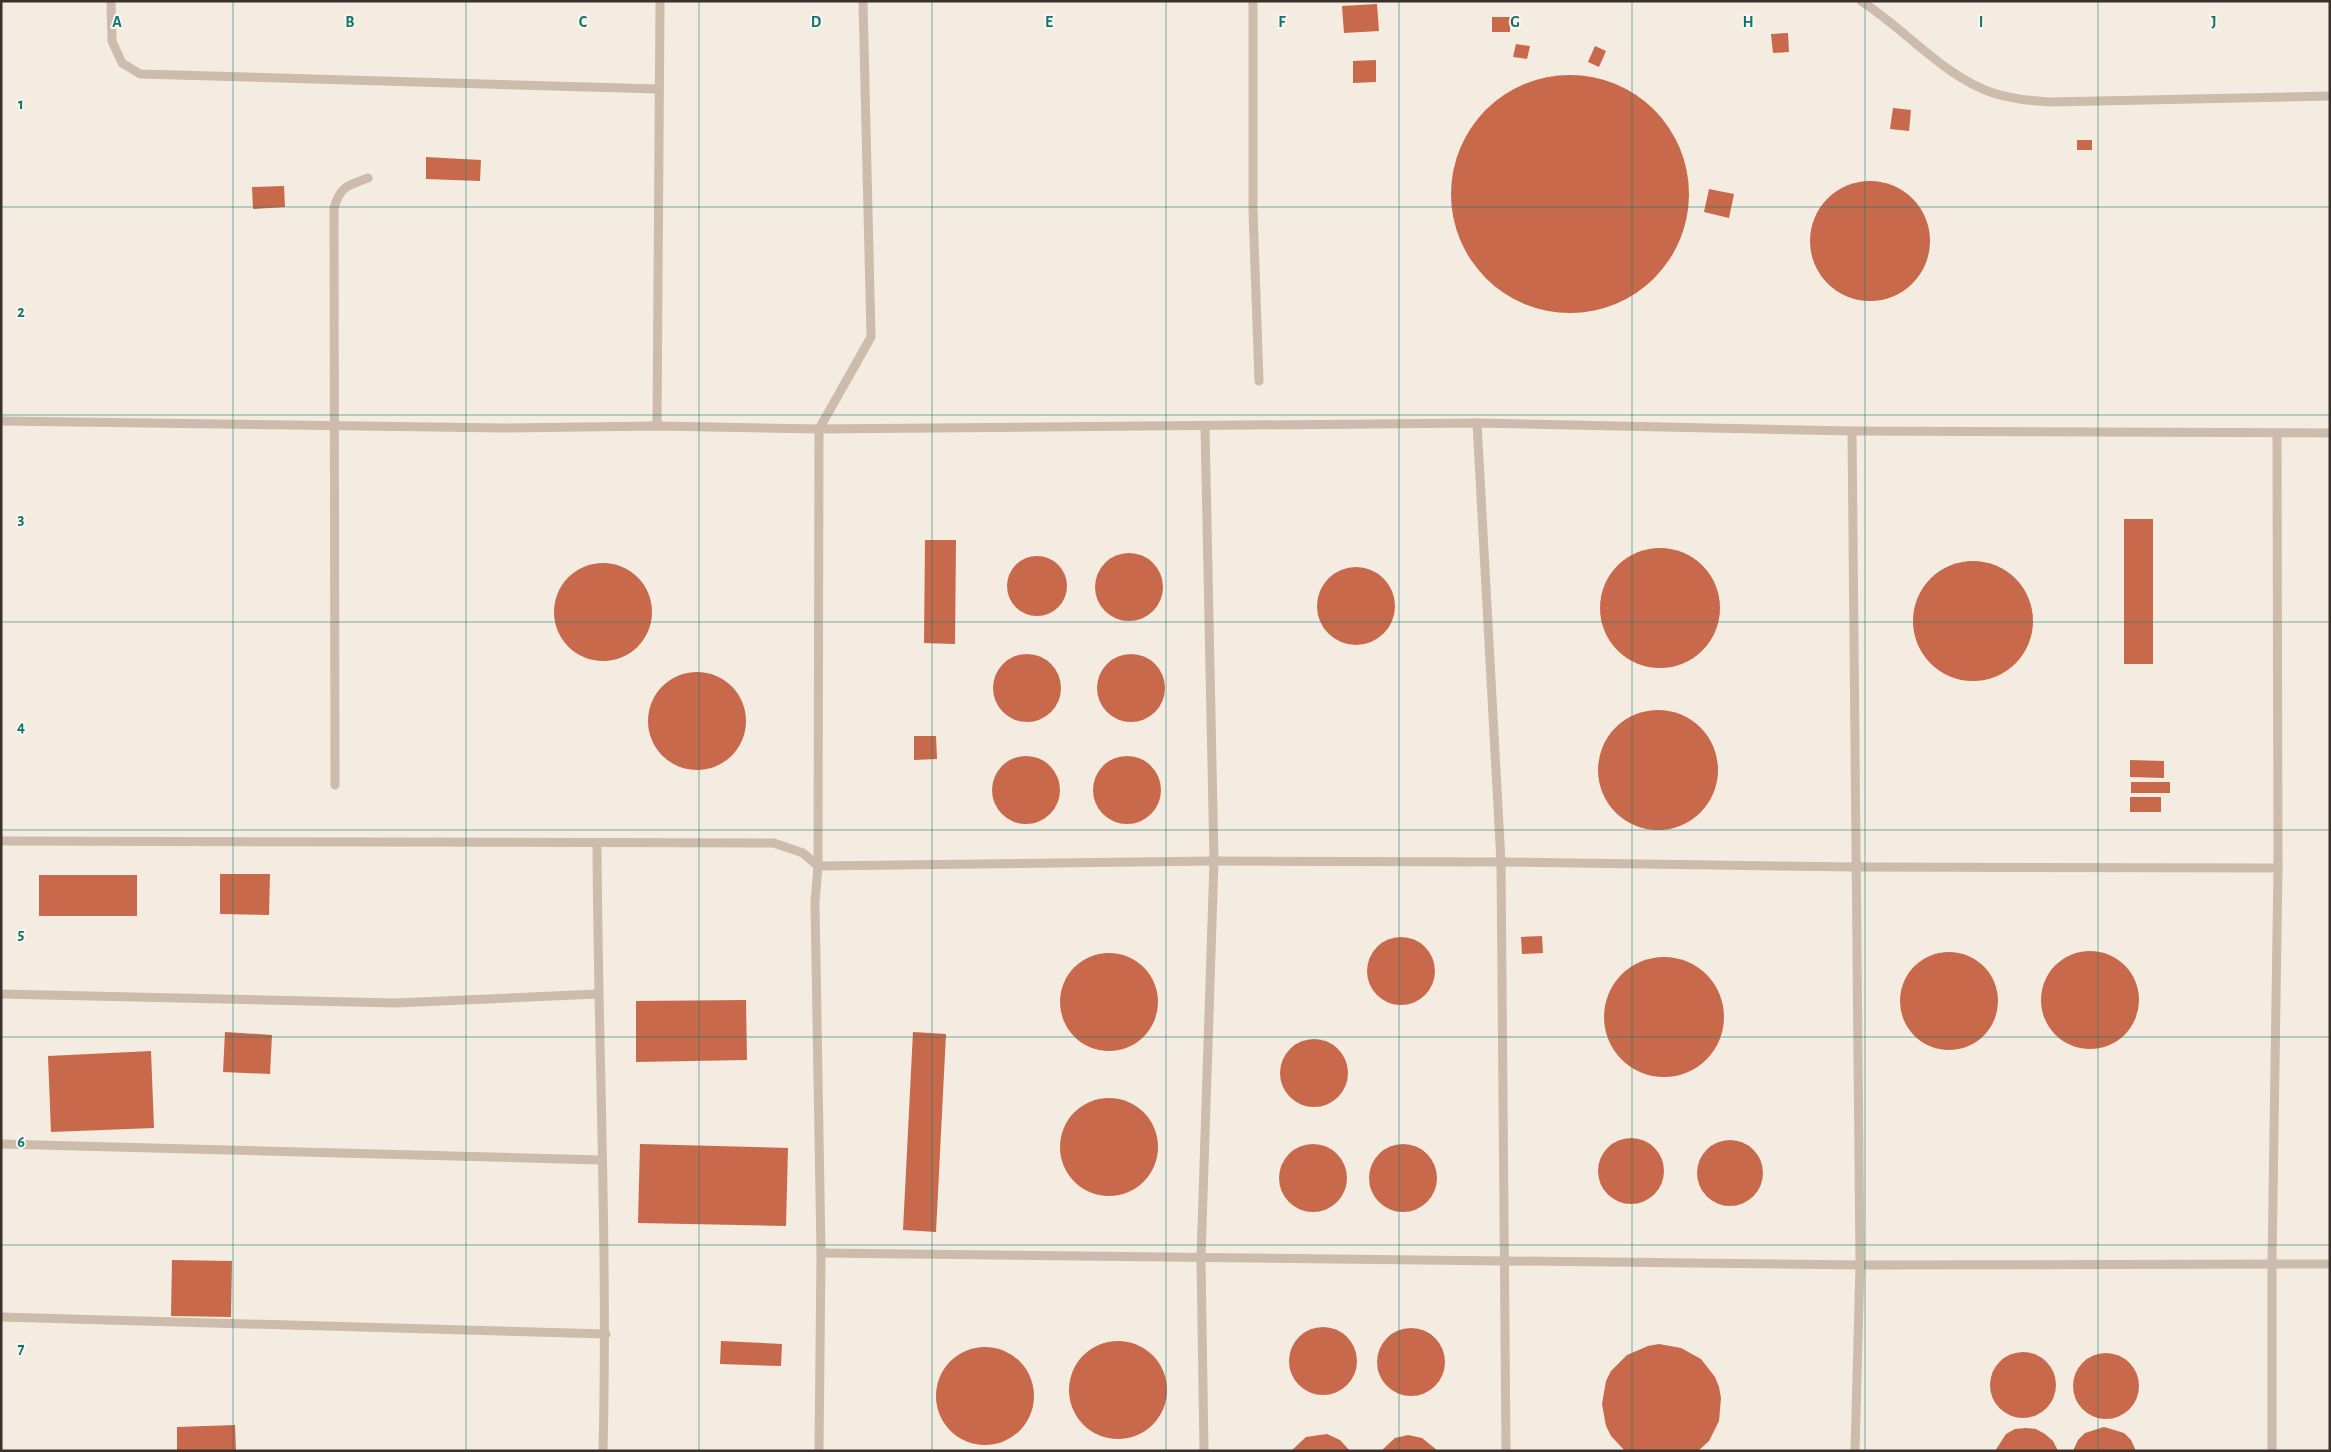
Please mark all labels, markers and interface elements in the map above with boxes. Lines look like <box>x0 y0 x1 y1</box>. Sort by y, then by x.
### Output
text: A <box>112 14 122 30</box>
text: B <box>345 14 355 30</box>
text: C <box>579 14 588 30</box>
text: D <box>811 14 822 30</box>
text: E <box>1045 14 1053 30</box>
text: F <box>1278 14 1286 30</box>
text: G <box>1510 14 1520 30</box>
text: H <box>1742 14 1754 30</box>
text: I <box>1979 14 1983 30</box>
text: J <box>2211 14 2217 30</box>
text: 1 <box>18 96 24 112</box>
text: 2 <box>17 304 25 320</box>
text: 3 <box>18 511 25 527</box>
text: 4 <box>17 719 25 735</box>
text: 5 <box>18 926 25 942</box>
text: 6 <box>17 1134 25 1150</box>
text: 7 <box>18 1341 25 1357</box>

